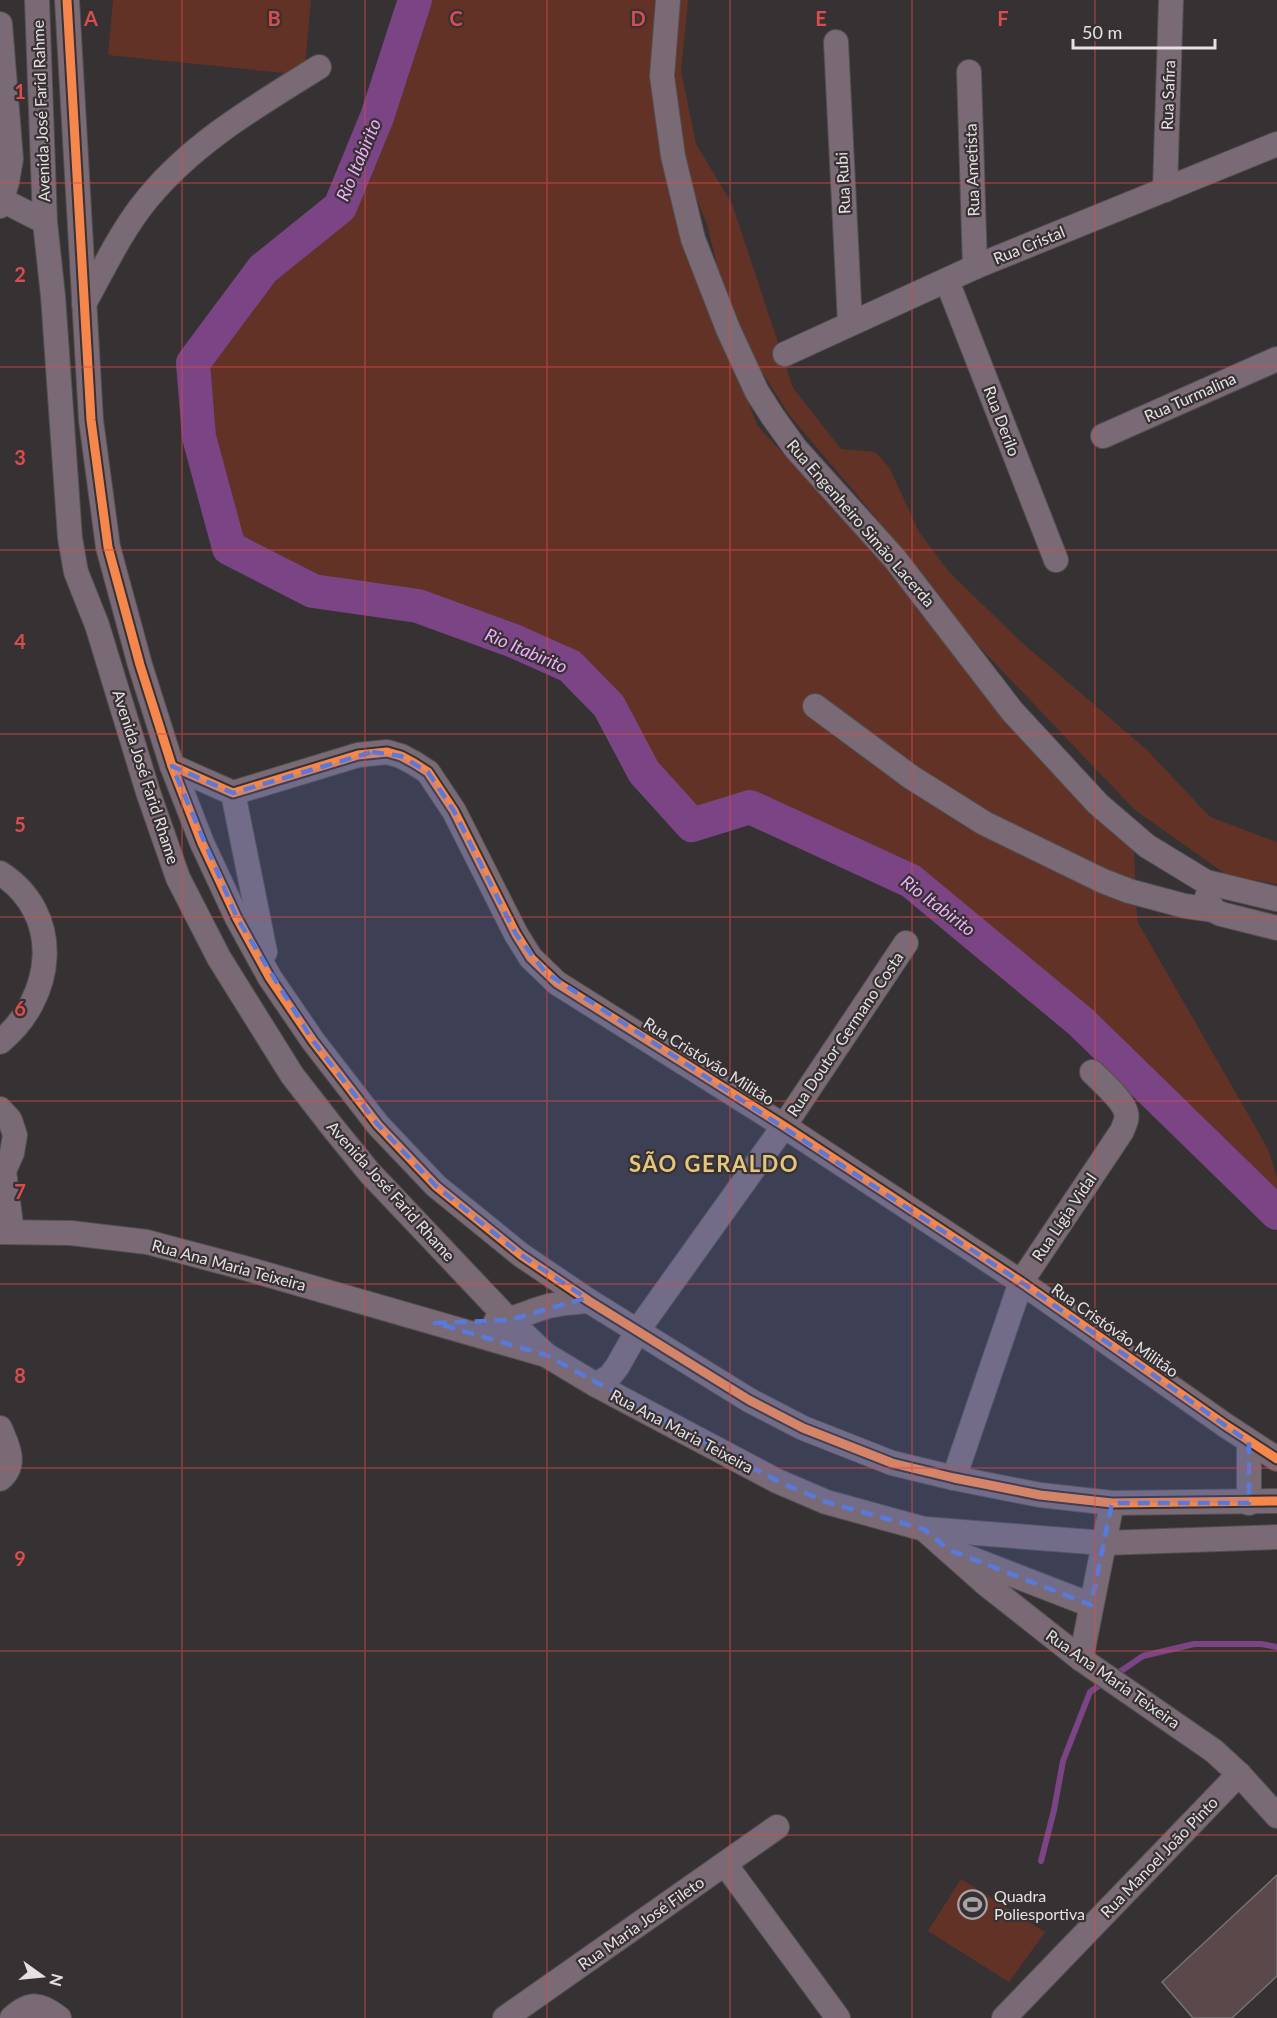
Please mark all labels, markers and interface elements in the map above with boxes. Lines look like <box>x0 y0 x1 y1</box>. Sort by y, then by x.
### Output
text: A <box>83 6 98 30</box>
text: B <box>267 6 281 30</box>
text: C <box>449 6 463 30</box>
text: D <box>630 6 646 30</box>
text: E <box>815 6 827 30</box>
text: F <box>997 6 1009 30</box>
scale bar <box>1073 12 1216 50</box>
street label: Avenida José Farid Rahme <box>28 20 53 202</box>
text: 50 m <box>1082 21 1122 43</box>
street label: Rua Safira <box>1157 60 1178 130</box>
text: 1 <box>14 79 26 103</box>
water label: Rio Itabirito <box>331 115 385 204</box>
street label: Rua Ametista <box>960 123 983 217</box>
street label: Rua Rubi <box>831 152 854 215</box>
street label: Rua Cristal <box>990 222 1067 267</box>
text: 2 <box>14 262 26 286</box>
street label: Rua Turmalina <box>1141 368 1239 425</box>
street label: Rua Derilo <box>980 383 1025 459</box>
street label: Rua Engenheiro Simão Lacerda <box>784 435 939 610</box>
text: 3 <box>14 445 26 469</box>
water label: Rio Itabirito <box>482 623 571 677</box>
text: 4 <box>14 629 26 653</box>
street label: Avenida José Farid Rhame <box>109 687 184 866</box>
text: 5 <box>14 812 26 836</box>
water label: Rio Itabirito <box>897 870 980 940</box>
street label: Rua Doutor Germano Costa <box>782 948 907 1120</box>
text: 6 <box>14 996 26 1020</box>
street label: Rua Cristóvão Militão <box>640 1013 778 1109</box>
street label: Avenida José Farid Rhame <box>323 1117 459 1265</box>
district label: SÃO GERALDO <box>629 1150 799 1177</box>
street label: Rua Lígia Vidal <box>1027 1169 1100 1264</box>
text: 7 <box>14 1179 26 1203</box>
street label: Rua Ana Maria Teixeira <box>150 1235 308 1294</box>
street label: Rua Cristóvão Militão <box>1048 1279 1182 1381</box>
text: 8 <box>14 1363 26 1387</box>
street label: Rua Ana Maria Teixeira <box>608 1385 757 1476</box>
text: 9 <box>14 1546 26 1570</box>
street label: Rua Ana Maria Teixeira <box>1043 1625 1184 1732</box>
street label: Rua Manoel João Pinto <box>1096 1792 1221 1921</box>
street label: Rua Maria José Fileto <box>574 1872 707 1973</box>
place label: Quadra Poliesportiva <box>994 1886 1085 1923</box>
sports icon: Quadra Poliesportiva <box>957 1889 989 1921</box>
north arrow <box>12 1946 72 2006</box>
text: N <box>46 1972 68 1988</box>

